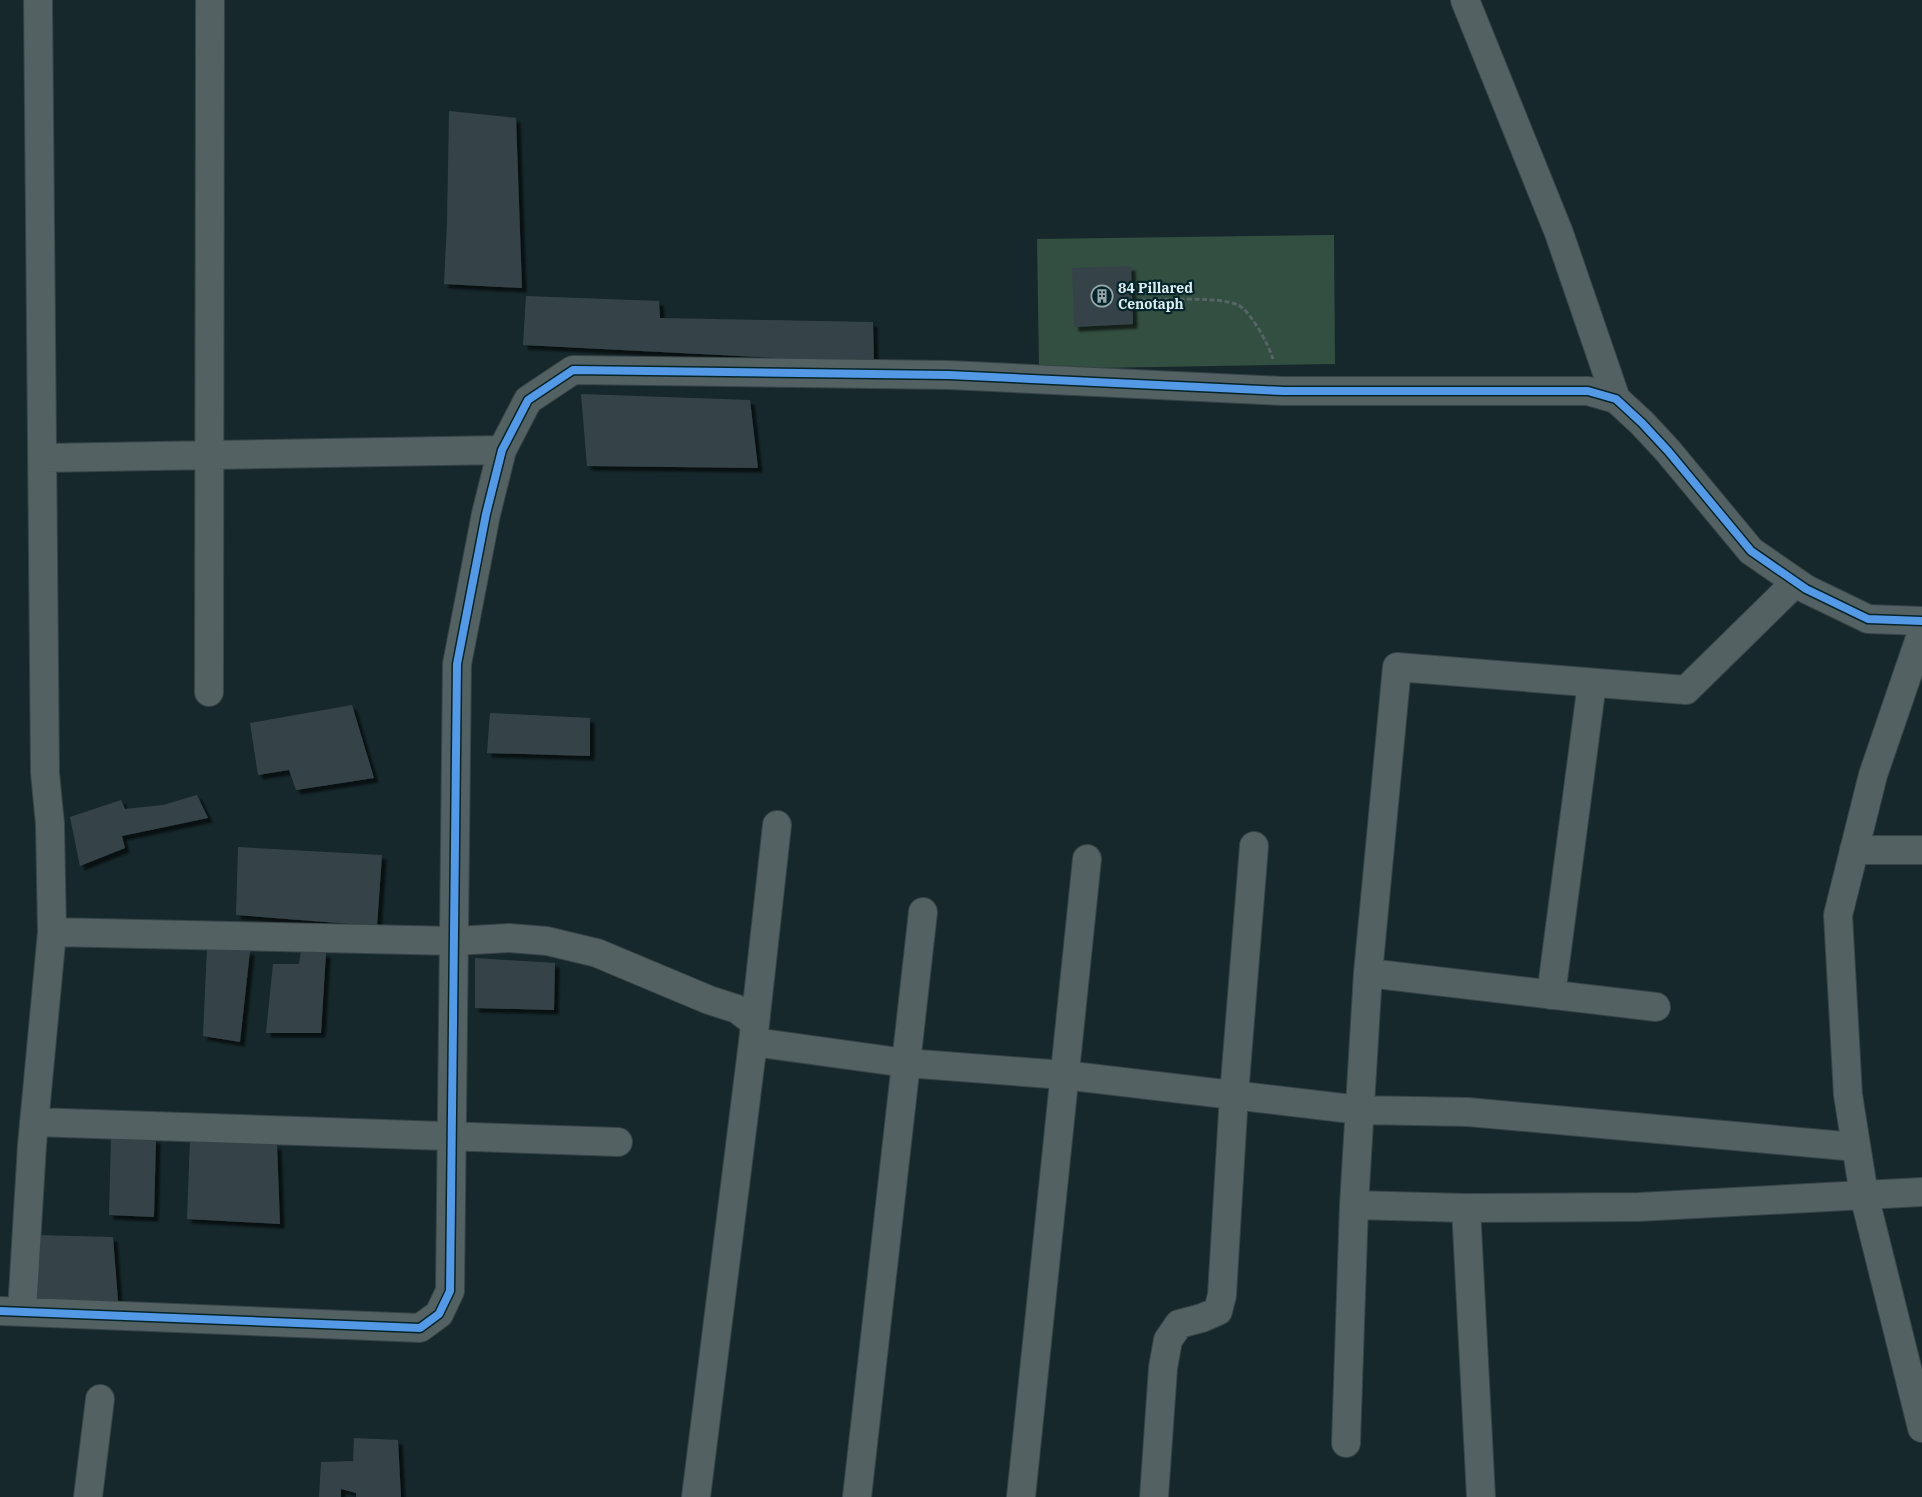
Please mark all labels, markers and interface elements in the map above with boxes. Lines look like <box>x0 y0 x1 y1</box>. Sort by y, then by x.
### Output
place label: 84 Pillared Cenotaph <box>1118 279 1193 313</box>
building icon: 84 Pillared Cenotaph <box>1090 284 1114 308</box>

